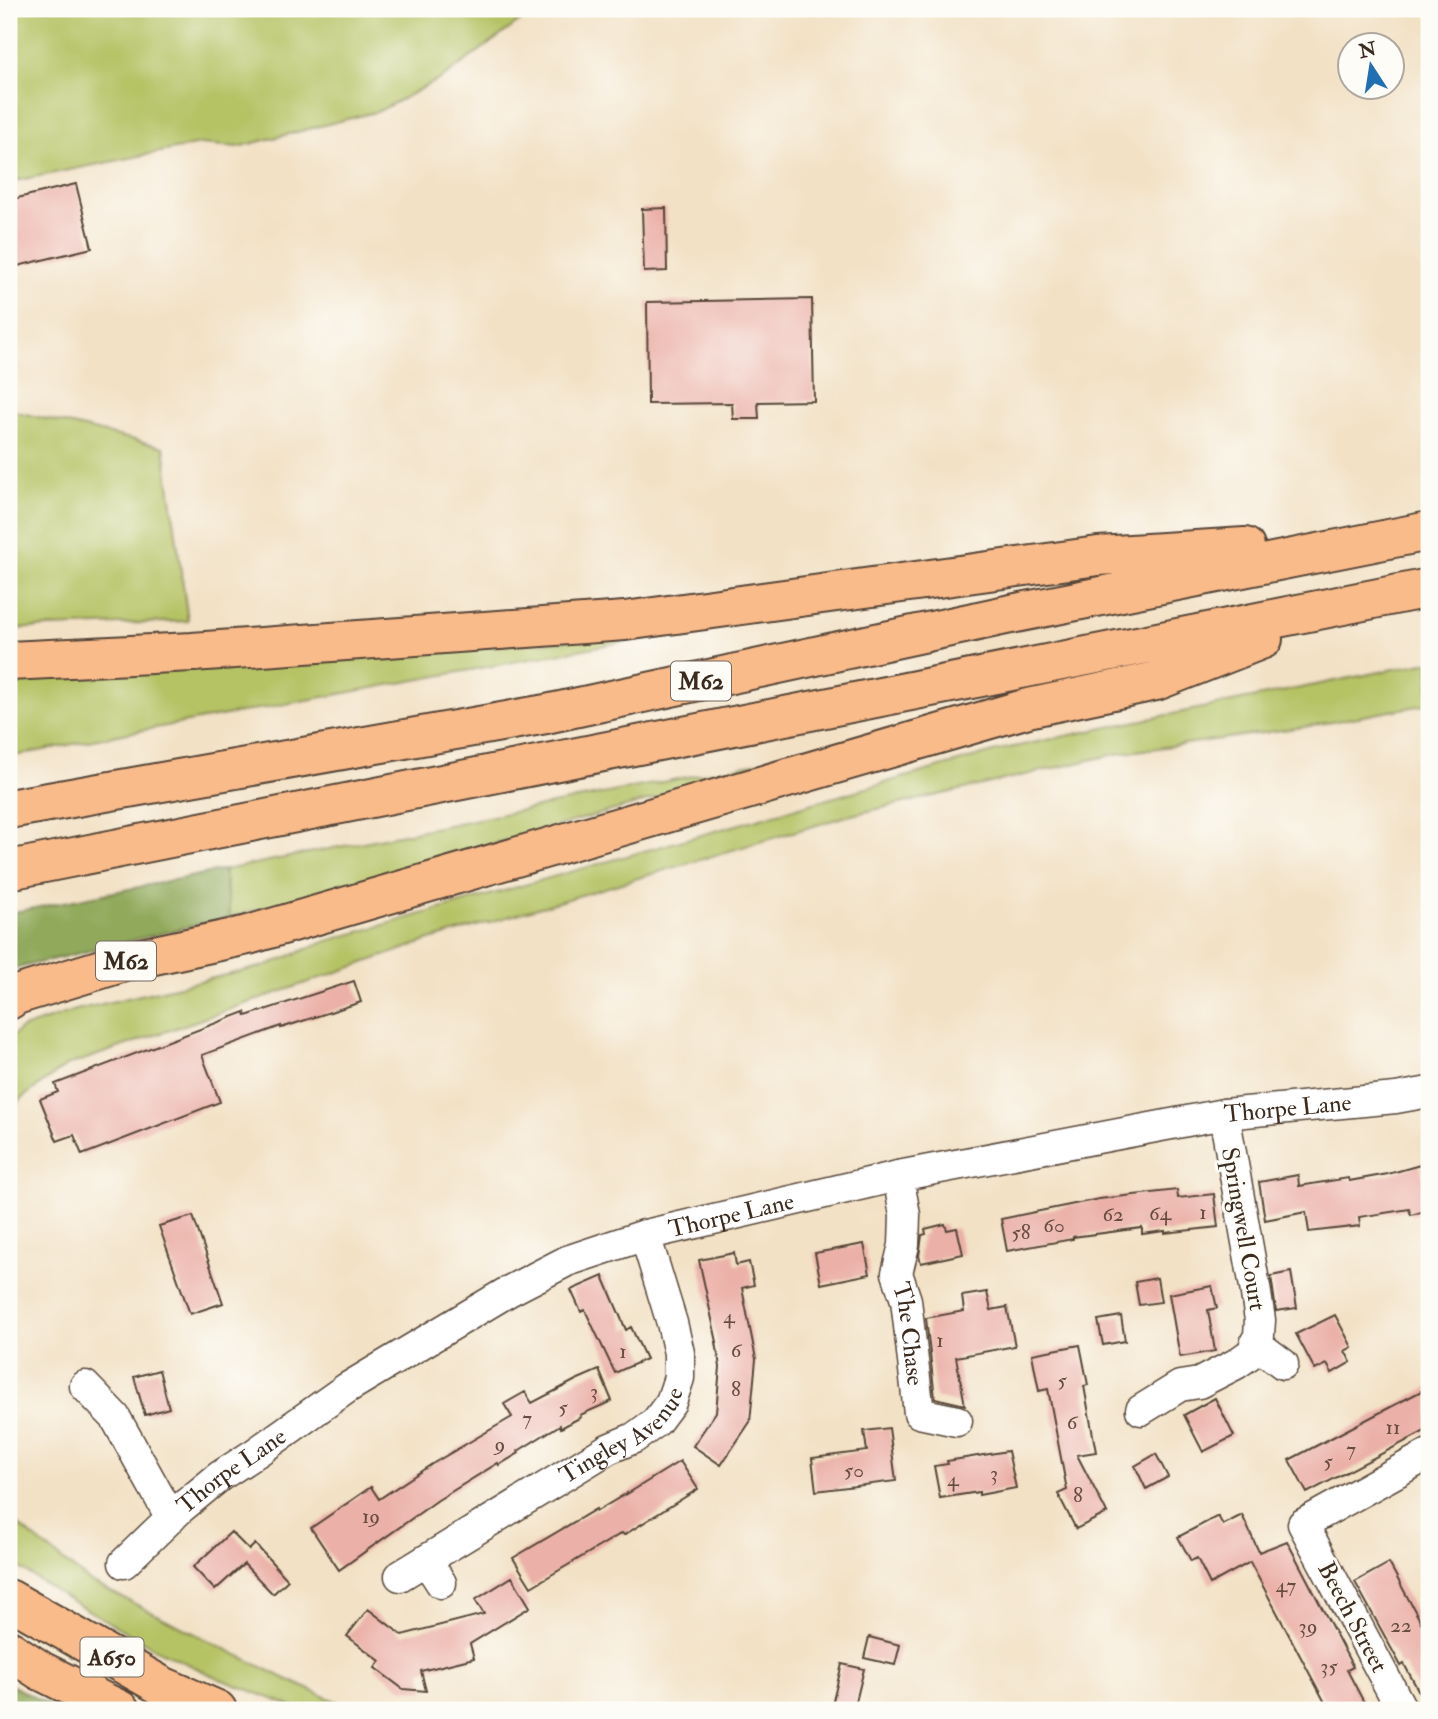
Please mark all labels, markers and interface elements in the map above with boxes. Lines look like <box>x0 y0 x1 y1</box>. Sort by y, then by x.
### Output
north arrow <box>1336 32 1406 102</box>
text: N <box>1356 37 1379 64</box>
road number: M62 <box>671 662 731 701</box>
road number: M62 <box>96 942 156 980</box>
street label: Thorpe Lane <box>1223 1087 1353 1130</box>
street label: Springwell Court <box>1214 1145 1273 1313</box>
street label: Thorpe Lane <box>665 1186 797 1245</box>
house number: 1 <box>1199 1199 1207 1226</box>
house number: 64 <box>1149 1200 1173 1227</box>
house number: 62 <box>1102 1201 1124 1228</box>
house number: 60 <box>1043 1212 1065 1239</box>
house number: 58 <box>1011 1219 1031 1246</box>
street label: The Chase <box>885 1278 931 1387</box>
house number: 4 <box>723 1303 736 1330</box>
house number: 1 <box>936 1327 944 1354</box>
house number: 6 <box>731 1337 743 1364</box>
house number: 1 <box>619 1338 627 1365</box>
house number: 5 <box>1057 1367 1067 1394</box>
house number: 8 <box>731 1376 741 1403</box>
house number: 3 <box>590 1378 598 1405</box>
street label: Tingley Avenue <box>554 1383 691 1491</box>
house number: 5 <box>558 1394 568 1421</box>
house number: 7 <box>522 1405 532 1432</box>
house number: 6 <box>1067 1409 1079 1436</box>
house number: 11 <box>1386 1414 1401 1441</box>
street label: Thorpe Lane <box>171 1421 292 1521</box>
house number: 9 <box>493 1431 505 1458</box>
house number: 7 <box>1346 1436 1356 1463</box>
house number: 5 <box>1323 1448 1333 1475</box>
house number: 50 <box>844 1457 864 1484</box>
house number: 3 <box>990 1460 998 1487</box>
house number: 4 <box>947 1466 960 1493</box>
house number: 8 <box>1073 1482 1083 1509</box>
house number: 19 <box>362 1503 380 1530</box>
street label: Beech Street <box>1310 1557 1395 1678</box>
house number: 47 <box>1276 1572 1297 1599</box>
house number: 22 <box>1390 1612 1412 1639</box>
house number: 39 <box>1299 1613 1317 1640</box>
road number: A650 <box>80 1638 144 1676</box>
house number: 35 <box>1320 1653 1338 1680</box>

